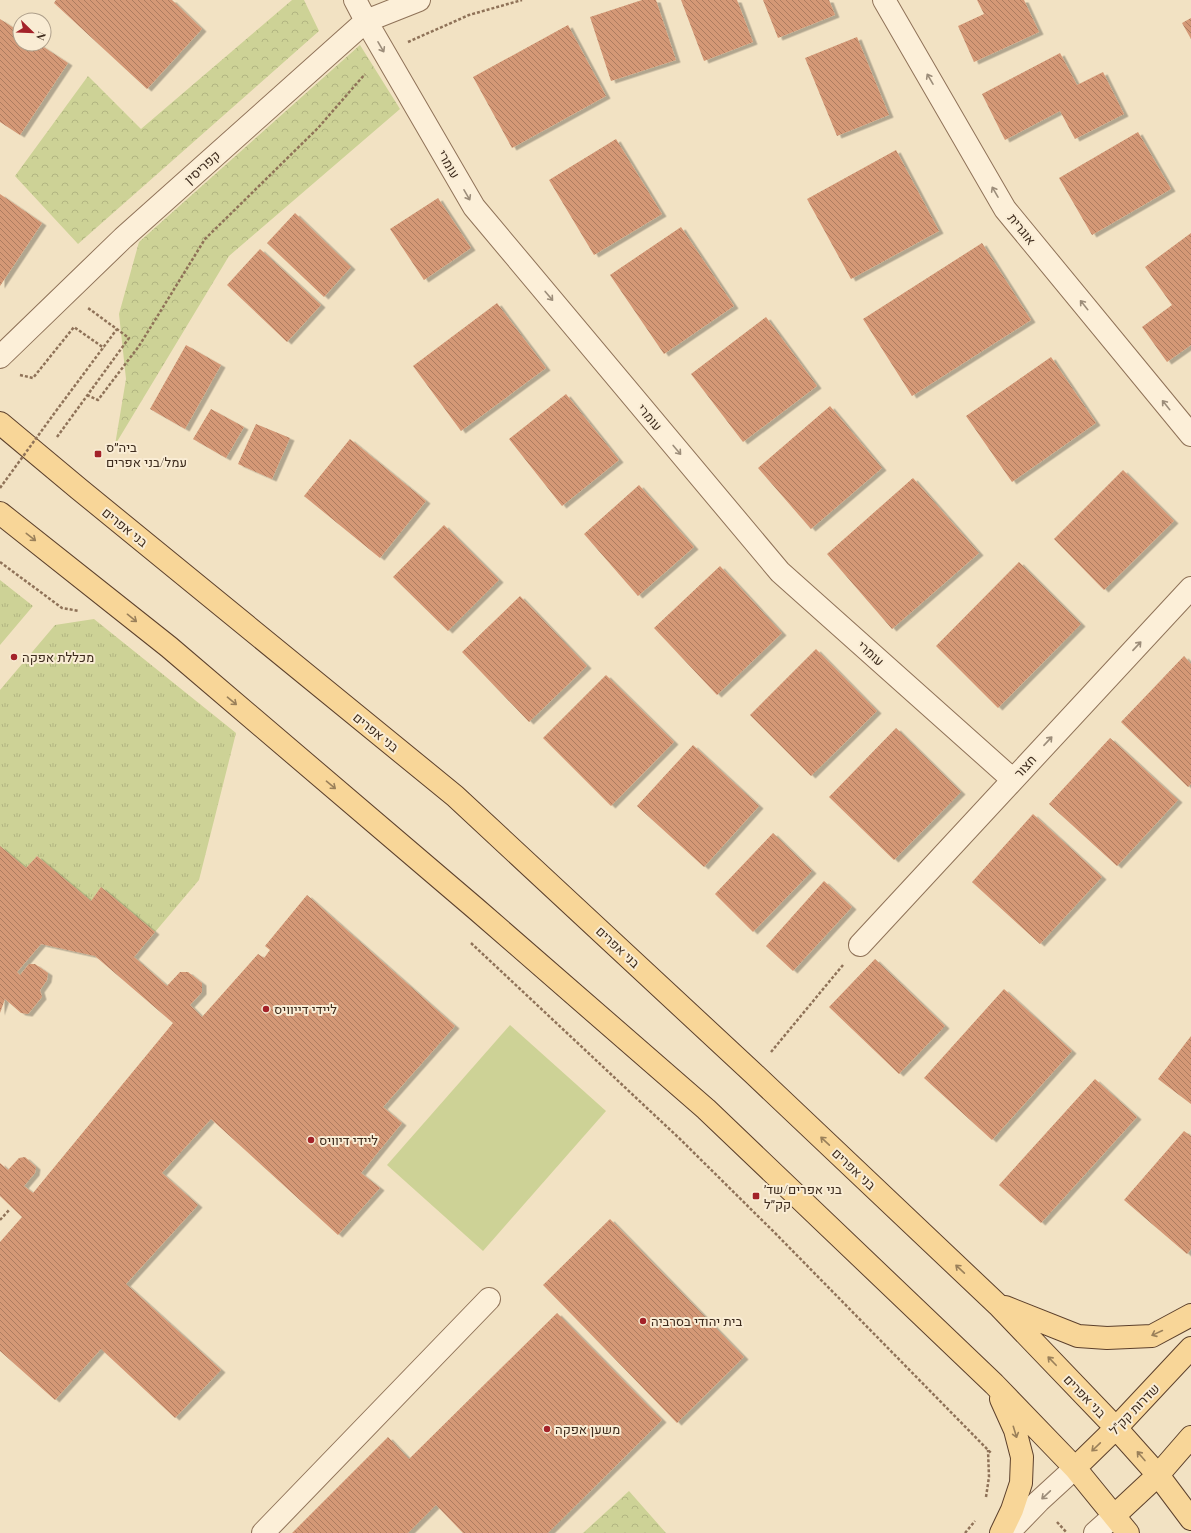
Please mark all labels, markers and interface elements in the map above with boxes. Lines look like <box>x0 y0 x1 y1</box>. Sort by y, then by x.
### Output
north arrow <box>12 12 52 52</box>
text: N <box>33 30 50 43</box>
one-way arrow <box>377 41 385 53</box>
one-way arrow <box>926 73 934 85</box>
street label: קפריסין <box>180 146 223 187</box>
street label: עומרי <box>435 147 464 181</box>
one-way arrow <box>991 186 999 198</box>
one-way arrow <box>464 189 472 201</box>
street label: אוגרית <box>1005 209 1040 248</box>
one-way arrow <box>544 291 553 302</box>
one-way arrow <box>1079 299 1088 310</box>
street label: עומרי <box>634 400 667 434</box>
one-way arrow <box>1162 400 1171 411</box>
place label: ביה״ס עמל/בני אפרים <box>106 438 187 470</box>
one-way arrow <box>673 444 682 455</box>
marker: ביה״ס עמל/בני אפרים <box>93 449 103 459</box>
street label: בני אפרים <box>99 503 152 550</box>
one-way arrow <box>25 532 36 541</box>
one-way arrow <box>127 613 138 622</box>
street label: עומרי <box>855 636 888 669</box>
one-way arrow <box>1132 641 1141 651</box>
place label: מכללת אפקה <box>22 648 94 665</box>
marker: מכללת אפקה <box>9 652 19 662</box>
one-way arrow <box>227 696 238 705</box>
street label: בני אפרים <box>350 708 403 755</box>
one-way arrow <box>1044 736 1053 746</box>
street label: חצור <box>1010 751 1039 781</box>
one-way arrow <box>326 780 336 789</box>
street label: בני אפרים <box>593 922 644 971</box>
place label: ליידי דייוויס <box>274 1000 337 1017</box>
marker: ליידי דייוויס <box>261 1004 271 1014</box>
place label: ליידי דיוויס <box>319 1131 378 1148</box>
marker: ליידי דיוויס <box>306 1135 316 1145</box>
one-way arrow <box>820 1136 830 1146</box>
street label: בני אפרים <box>829 1144 880 1193</box>
place label: בני אפרים/שד׳ קק״ל <box>764 1180 842 1212</box>
marker: בני אפרים/שד׳ קק״ל <box>751 1191 761 1201</box>
one-way arrow <box>955 1264 965 1273</box>
place label: בית יהודי בסרביה <box>651 1312 743 1329</box>
marker: בית יהודי בסרביה <box>638 1316 648 1326</box>
one-way arrow <box>1151 1330 1163 1337</box>
one-way arrow <box>1047 1356 1057 1366</box>
street label: בני אפרים <box>1061 1370 1110 1421</box>
street label: שדרות קק"ל <box>1105 1379 1162 1438</box>
place label: משען אפקה <box>555 1420 620 1437</box>
marker: משען אפקה <box>542 1424 552 1434</box>
one-way arrow <box>1012 1426 1019 1439</box>
one-way arrow <box>1091 1442 1101 1452</box>
one-way arrow <box>1136 1450 1145 1461</box>
one-way arrow <box>1041 1490 1051 1500</box>

